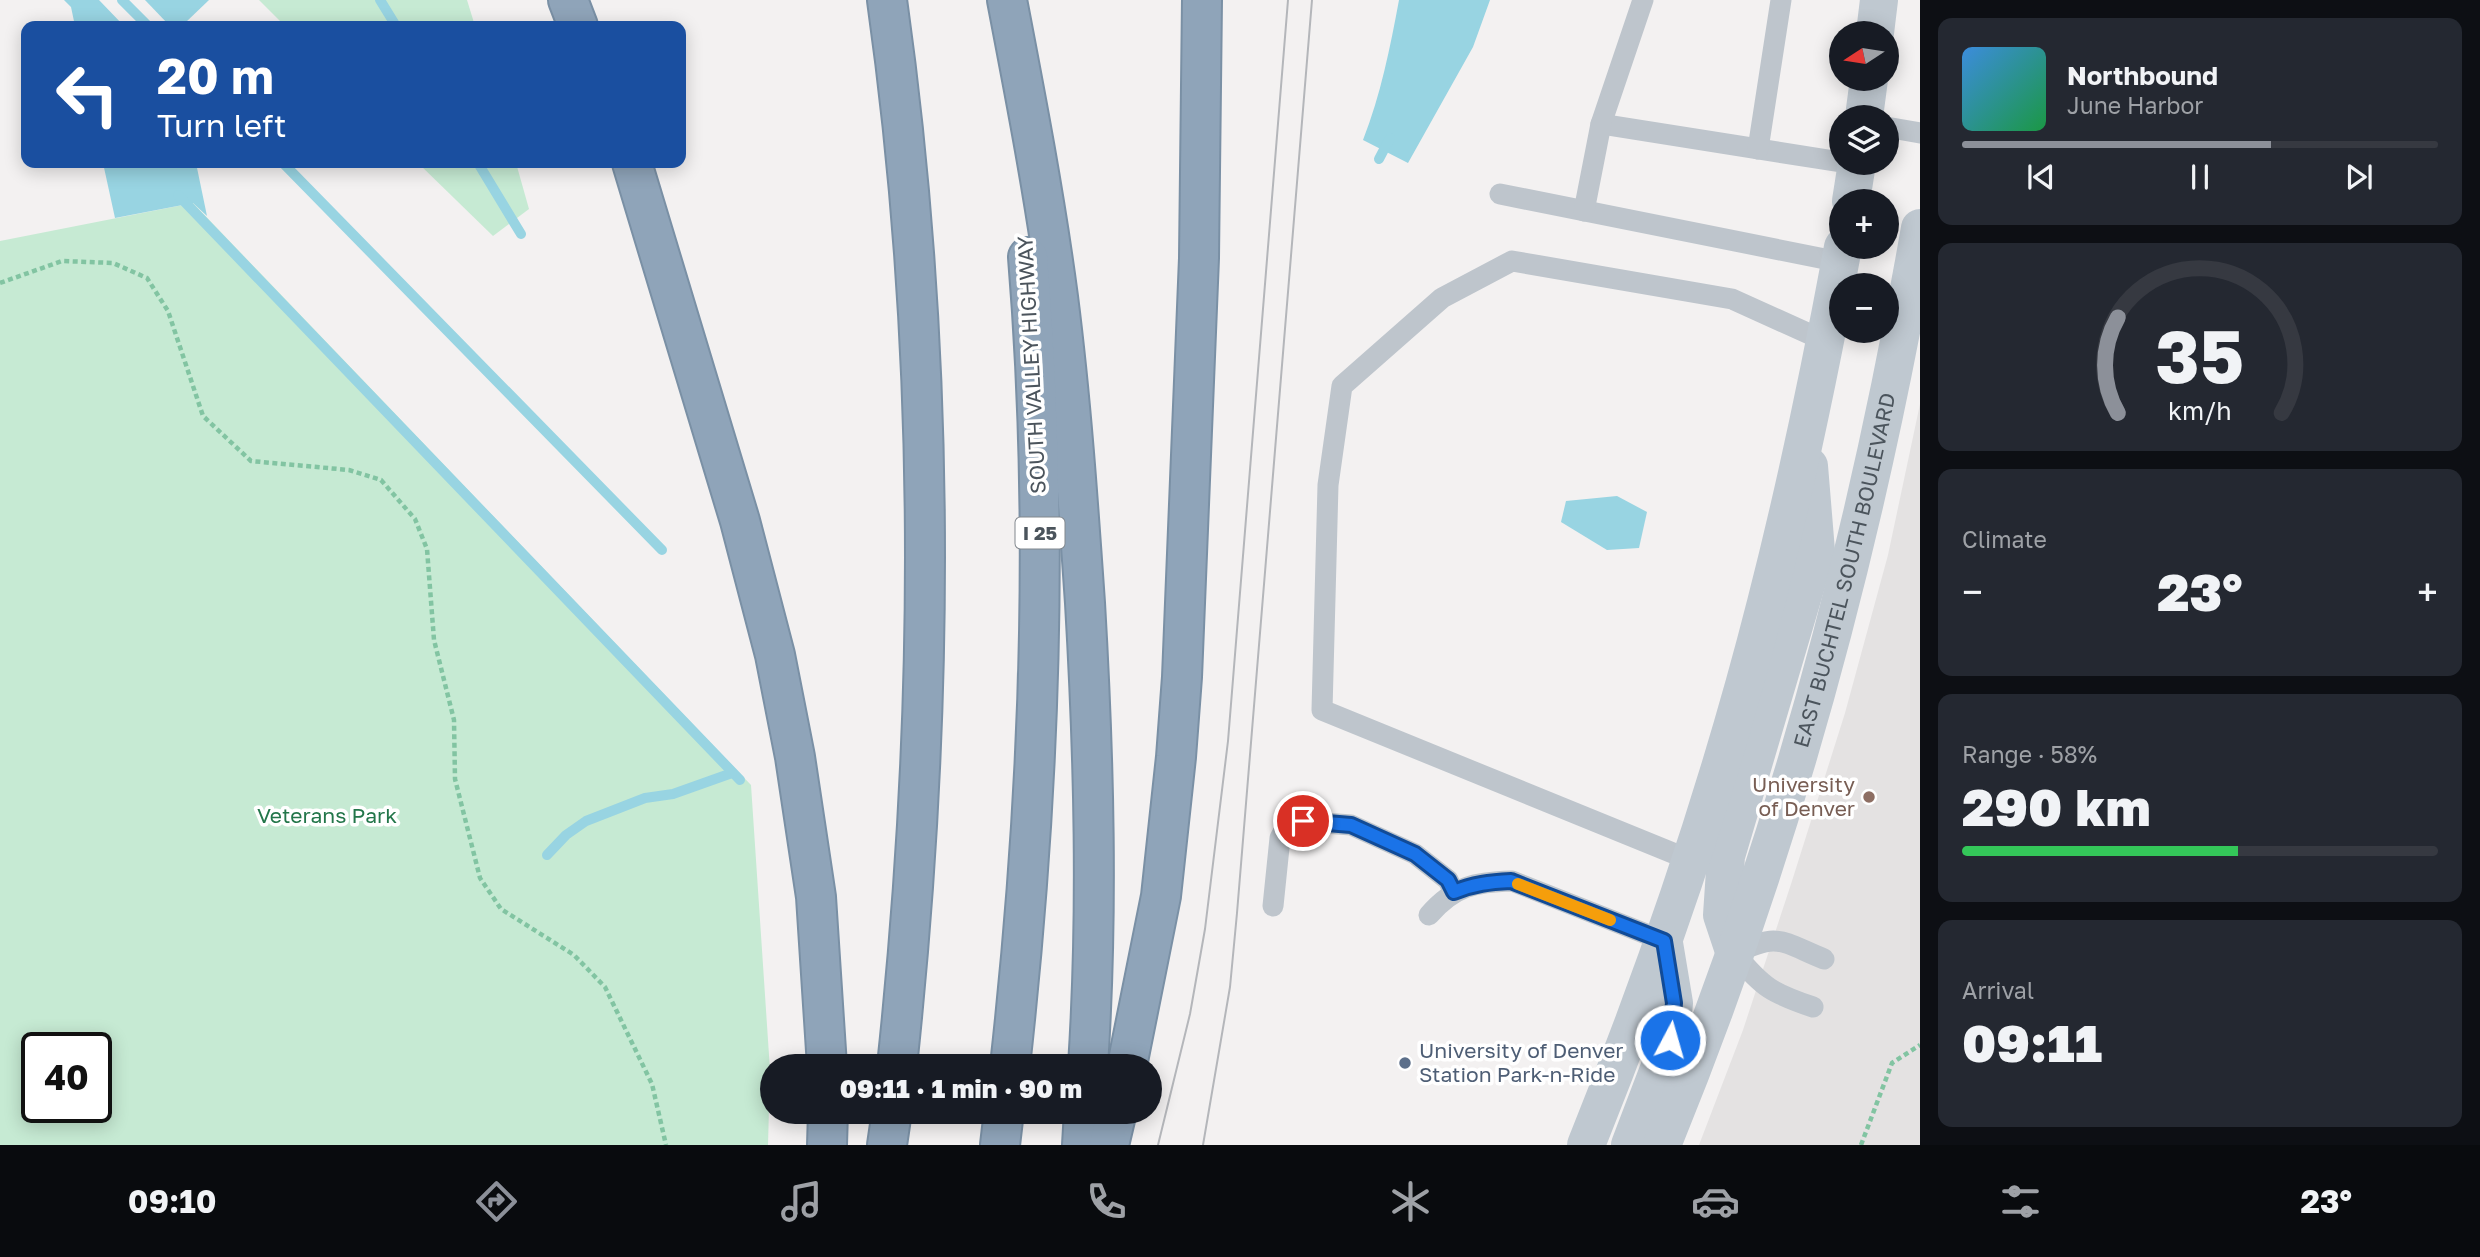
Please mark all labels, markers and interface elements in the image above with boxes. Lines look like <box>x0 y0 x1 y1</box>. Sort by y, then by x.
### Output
north arrow <box>1829 21 1899 91</box>
map controls <box>1829 21 1899 343</box>
text: 20 m <box>157 46 274 105</box>
icon: left <box>42 49 133 140</box>
text: Northbound <box>2067 60 2218 91</box>
text: June Harbor <box>2067 91 2203 119</box>
button: layers <box>1829 105 1899 175</box>
text: Turn left <box>157 106 286 144</box>
icon: previous <box>2022 158 2060 196</box>
icon: pause <box>2181 158 2219 196</box>
icon: next <box>2340 158 2378 196</box>
button: + <box>1829 189 1899 259</box>
street label: SOUTH VALLEY HIGHWAY <box>1011 235 1051 495</box>
button: − <box>1829 273 1899 343</box>
text: 35 <box>2156 313 2244 400</box>
street label: EAST BUCHTEL SOUTH BOULEVARD <box>1787 390 1900 750</box>
text: km/h <box>2168 395 2232 426</box>
road number: I 25 <box>1016 518 1064 548</box>
text: Climate <box>1962 525 2047 553</box>
text: 23° <box>2157 560 2243 622</box>
text: − <box>1962 569 1983 614</box>
text: + <box>2417 569 2438 614</box>
text: Range · 58% <box>1962 740 2097 768</box>
place label: University of Denver <box>1752 771 1855 821</box>
text: 290 km <box>1962 775 2151 837</box>
marker: University of Denver <box>1861 789 1877 805</box>
pin <box>1273 791 1333 851</box>
park label: Veterans Park <box>257 802 397 828</box>
icon: arrive <box>1284 802 1322 840</box>
text: Arrival <box>1962 976 2034 1004</box>
position arrow <box>1633 1003 1707 1077</box>
text: 09:11 <box>1962 1011 2102 1073</box>
speed limit sign: 40 <box>21 1032 112 1123</box>
place label: University of Denver Station Park-n-Ride <box>1419 1037 1624 1087</box>
marker: University of Denver Station Park-n-Ride <box>1397 1055 1413 1071</box>
text: 09:11 · 1 min · 90 m <box>840 1073 1082 1104</box>
icon: directions <box>472 1177 521 1226</box>
icon: music <box>777 1177 826 1226</box>
icon: phone <box>1082 1177 1131 1226</box>
icon: climate <box>1386 1177 1435 1226</box>
icon: car <box>1691 1177 1740 1226</box>
icon: filters <box>1996 1177 2045 1226</box>
text: 09:10 <box>128 1182 217 1220</box>
text: 23° <box>2301 1182 2352 1220</box>

